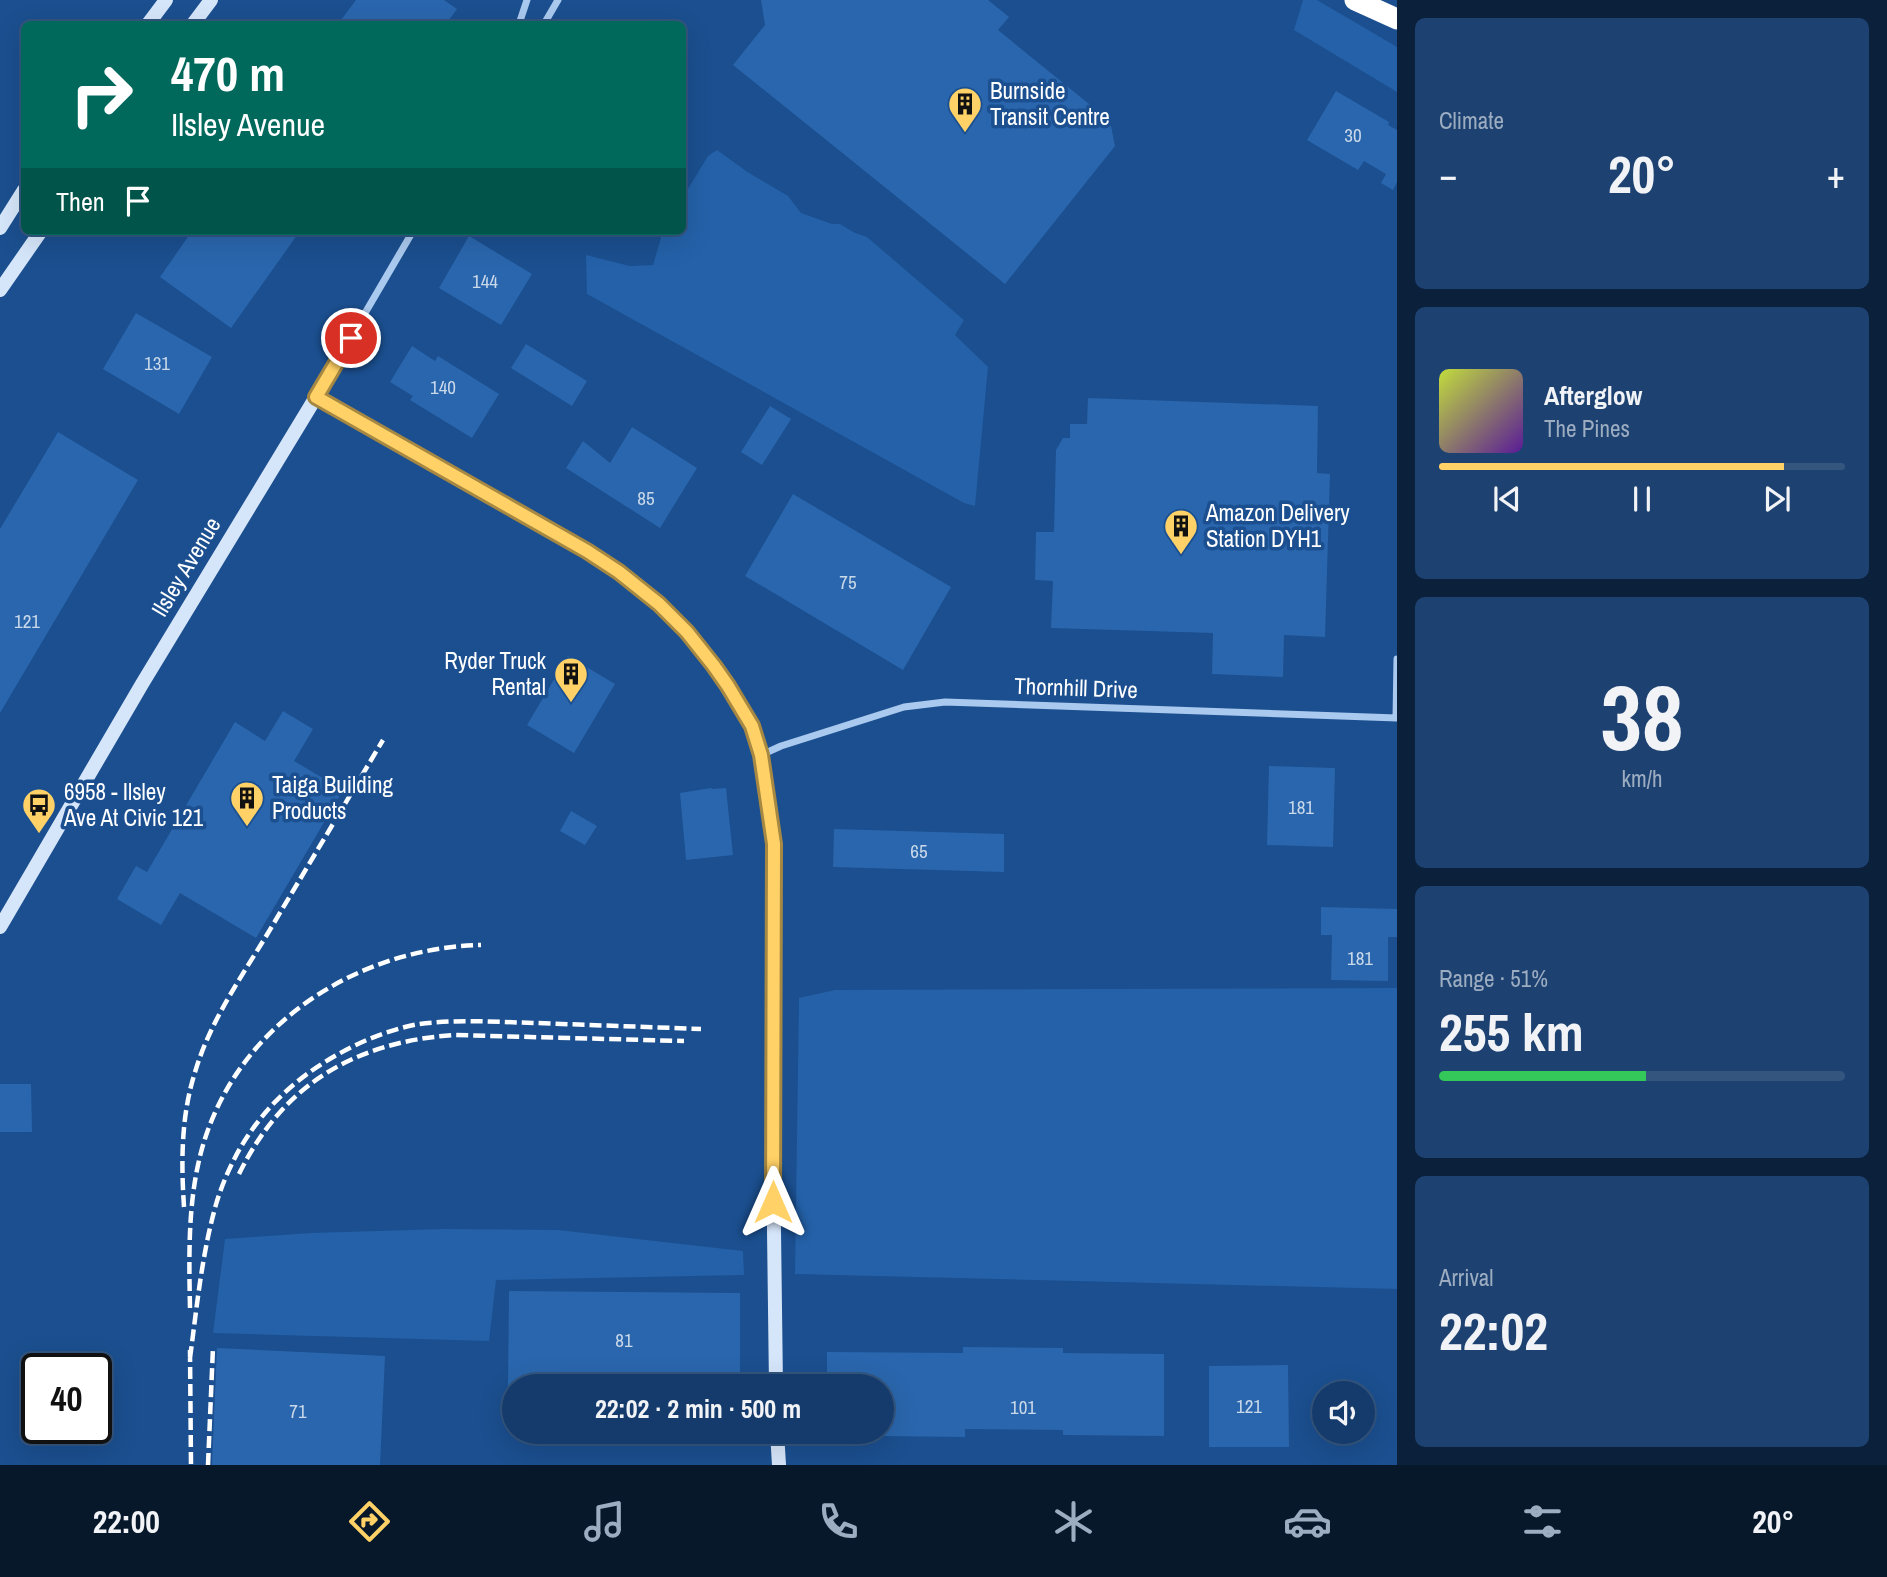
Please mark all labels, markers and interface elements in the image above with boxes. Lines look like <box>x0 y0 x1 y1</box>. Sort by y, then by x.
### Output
text: 470 m <box>171 40 285 106</box>
icon: right <box>56 49 147 140</box>
place label: Burnside Transit Centre <box>990 75 1110 132</box>
building icon: Burnside Transit Centre <box>946 85 984 134</box>
text: Ilsley Avenue <box>171 103 325 146</box>
text: Climate <box>1439 105 1504 136</box>
house number: 30 <box>1344 122 1362 148</box>
text: 20° <box>1608 139 1676 209</box>
text: − <box>1439 149 1457 200</box>
text: + <box>1827 149 1845 200</box>
icon: arrive <box>119 182 157 220</box>
text: Then <box>56 184 105 219</box>
house number: 144 <box>472 268 498 294</box>
pin <box>321 308 381 368</box>
icon: arrive <box>332 319 370 357</box>
house number: 131 <box>144 350 170 376</box>
house number: 140 <box>430 374 456 400</box>
text: Afterglow <box>1544 378 1642 413</box>
text: The Pines <box>1544 413 1630 444</box>
icon: previous <box>1488 480 1526 518</box>
icon: pause <box>1623 480 1661 518</box>
icon: next <box>1758 480 1796 518</box>
house number: 85 <box>637 485 655 511</box>
place label: Amazon Delivery Station DYH1 <box>1205 497 1350 554</box>
building icon: Amazon Delivery Station DYH1 <box>1162 507 1200 556</box>
street label: Ilsley Avenue <box>144 511 227 622</box>
house number: 75 <box>839 569 857 595</box>
house number: 121 <box>14 608 40 634</box>
place label: Ryder Truck Rental <box>444 645 547 702</box>
building icon: Ryder Truck Rental <box>552 655 590 704</box>
text: 38 <box>1601 656 1684 778</box>
street label: Thornhill Drive <box>1014 670 1138 705</box>
text: km/h <box>1622 763 1662 794</box>
place label: Taiga Building Products <box>272 769 393 826</box>
place label: 6958 - Ilsley Ave At Civic 121 <box>63 776 204 833</box>
building icon: Taiga Building Products <box>228 779 266 828</box>
bus stop icon: 6958 - Ilsley Ave At Civic 121 <box>20 786 58 835</box>
house number: 181 <box>1288 794 1314 820</box>
house number: 65 <box>910 838 928 864</box>
house number: 181 <box>1347 945 1373 971</box>
text: Range · 51% <box>1439 963 1548 994</box>
text: 255 km <box>1439 997 1584 1067</box>
position arrow <box>736 1165 810 1239</box>
text: Arrival <box>1439 1262 1494 1293</box>
text: 22:02 <box>1439 1296 1548 1366</box>
house number: 81 <box>615 1327 633 1353</box>
speed limit sign: 40 <box>21 1353 112 1444</box>
map controls <box>1312 1381 1375 1444</box>
button: sound <box>1312 1381 1375 1444</box>
text: 22:02 · 2 min · 500 m <box>595 1391 801 1426</box>
house number: 121 <box>1236 1393 1262 1419</box>
house number: 101 <box>1010 1394 1036 1420</box>
house number: 71 <box>289 1398 307 1424</box>
icon: directions <box>345 1497 394 1546</box>
icon: music <box>580 1497 629 1546</box>
icon: phone <box>814 1497 863 1546</box>
icon: climate <box>1049 1497 1098 1546</box>
icon: car <box>1283 1497 1332 1546</box>
icon: filters <box>1518 1497 1567 1546</box>
text: 22:00 <box>93 1500 160 1543</box>
text: 20° <box>1752 1500 1794 1543</box>

